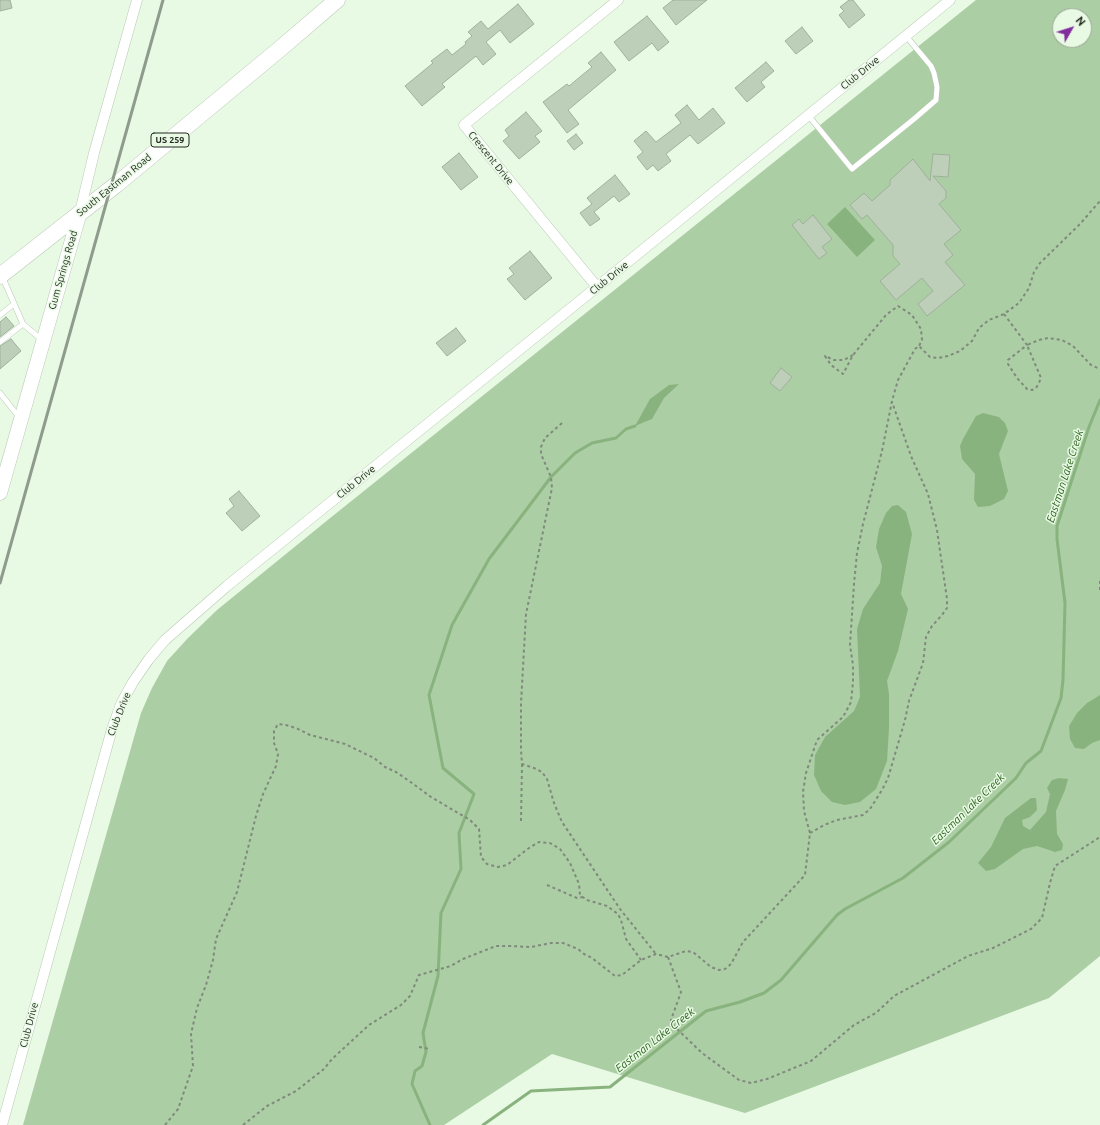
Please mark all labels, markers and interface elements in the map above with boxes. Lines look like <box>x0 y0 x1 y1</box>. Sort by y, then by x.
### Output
north arrow <box>1052 8 1092 48</box>
text: N <box>1073 14 1088 28</box>
street label: Club Drive <box>838 54 882 92</box>
street label: Crescent Drive <box>466 129 516 187</box>
road number: US 259 <box>151 133 189 147</box>
street label: South Eastman Road <box>74 151 154 219</box>
street label: Gum Springs Road <box>46 229 80 311</box>
street label: Club Drive <box>587 259 631 297</box>
water label: Eastman Lake Creek <box>1044 428 1086 524</box>
street label: Club Drive <box>334 463 378 501</box>
street label: Club Drive <box>105 690 133 738</box>
water label: Eastman Lake Creek <box>929 771 1007 847</box>
street label: Club Drive <box>17 1001 41 1049</box>
water label: Eastman Lake Creek <box>613 1005 697 1075</box>

